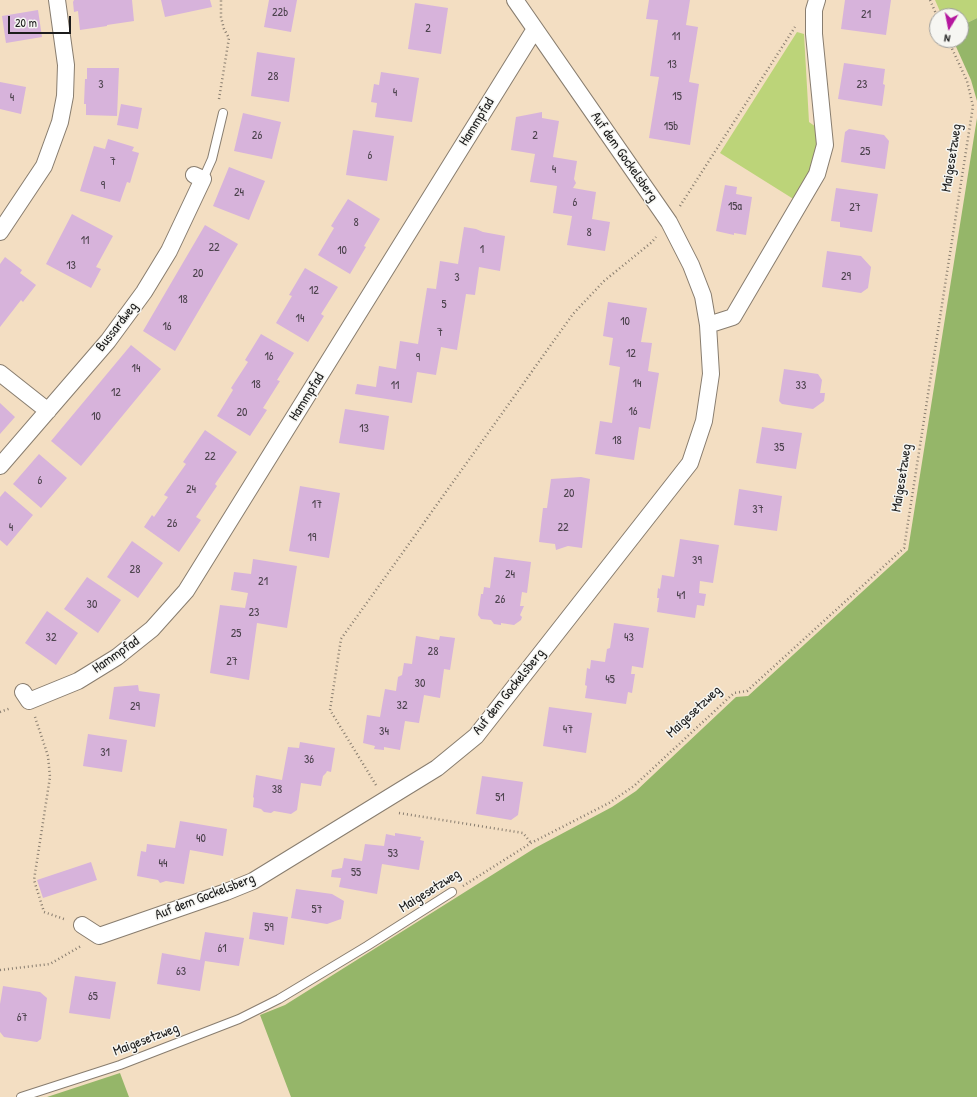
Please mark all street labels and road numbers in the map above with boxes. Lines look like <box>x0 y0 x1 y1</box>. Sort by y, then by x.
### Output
street label: Hammpfad <box>456 95 498 149</box>
street label: Auf dem Gockelsberg <box>587 109 661 205</box>
street label: Maigesetzweg <box>938 123 966 193</box>
street label: Bussardweg <box>92 299 142 355</box>
street label: Hammpfad <box>286 370 328 424</box>
street label: Maigesetzweg <box>888 443 916 513</box>
street label: Hammpfad <box>89 633 143 677</box>
street label: Auf dem Gockelsberg <box>469 646 549 738</box>
street label: Maigesetzweg <box>663 682 725 742</box>
street label: Maigesetzweg <box>396 866 464 916</box>
street label: Auf dem Gockelsberg <box>153 870 257 924</box>
street label: Maigesetzweg <box>111 1020 181 1060</box>

